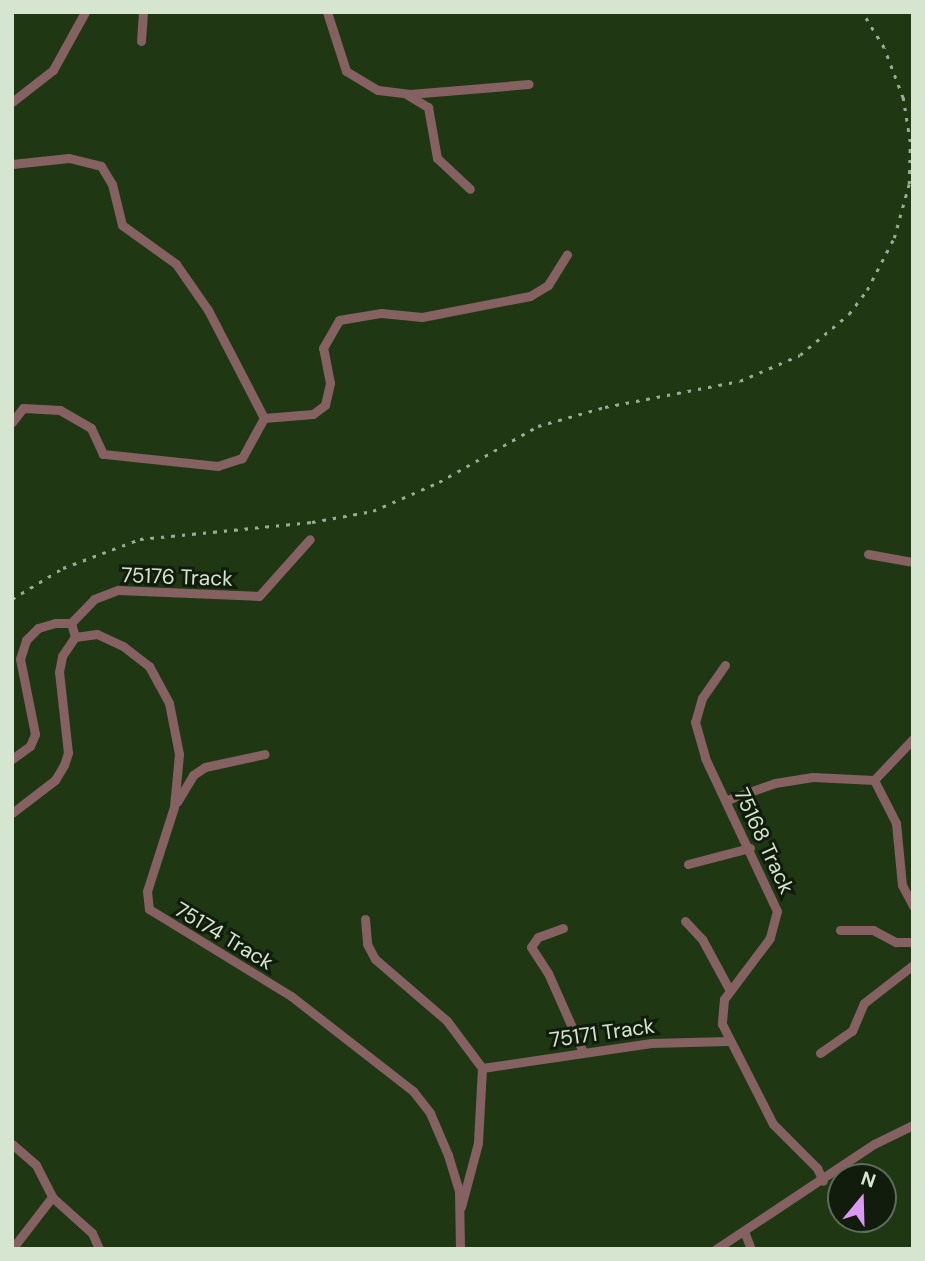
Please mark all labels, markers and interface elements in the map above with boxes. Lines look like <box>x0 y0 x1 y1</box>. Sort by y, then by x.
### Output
street label: 75176 Track <box>121 562 233 592</box>
street label: 75168 Track <box>729 784 799 898</box>
street label: 75174 Track <box>170 897 278 975</box>
street label: 75171 Track <box>548 1013 656 1053</box>
north arrow <box>827 1163 897 1233</box>
text: N <box>858 1165 879 1194</box>

